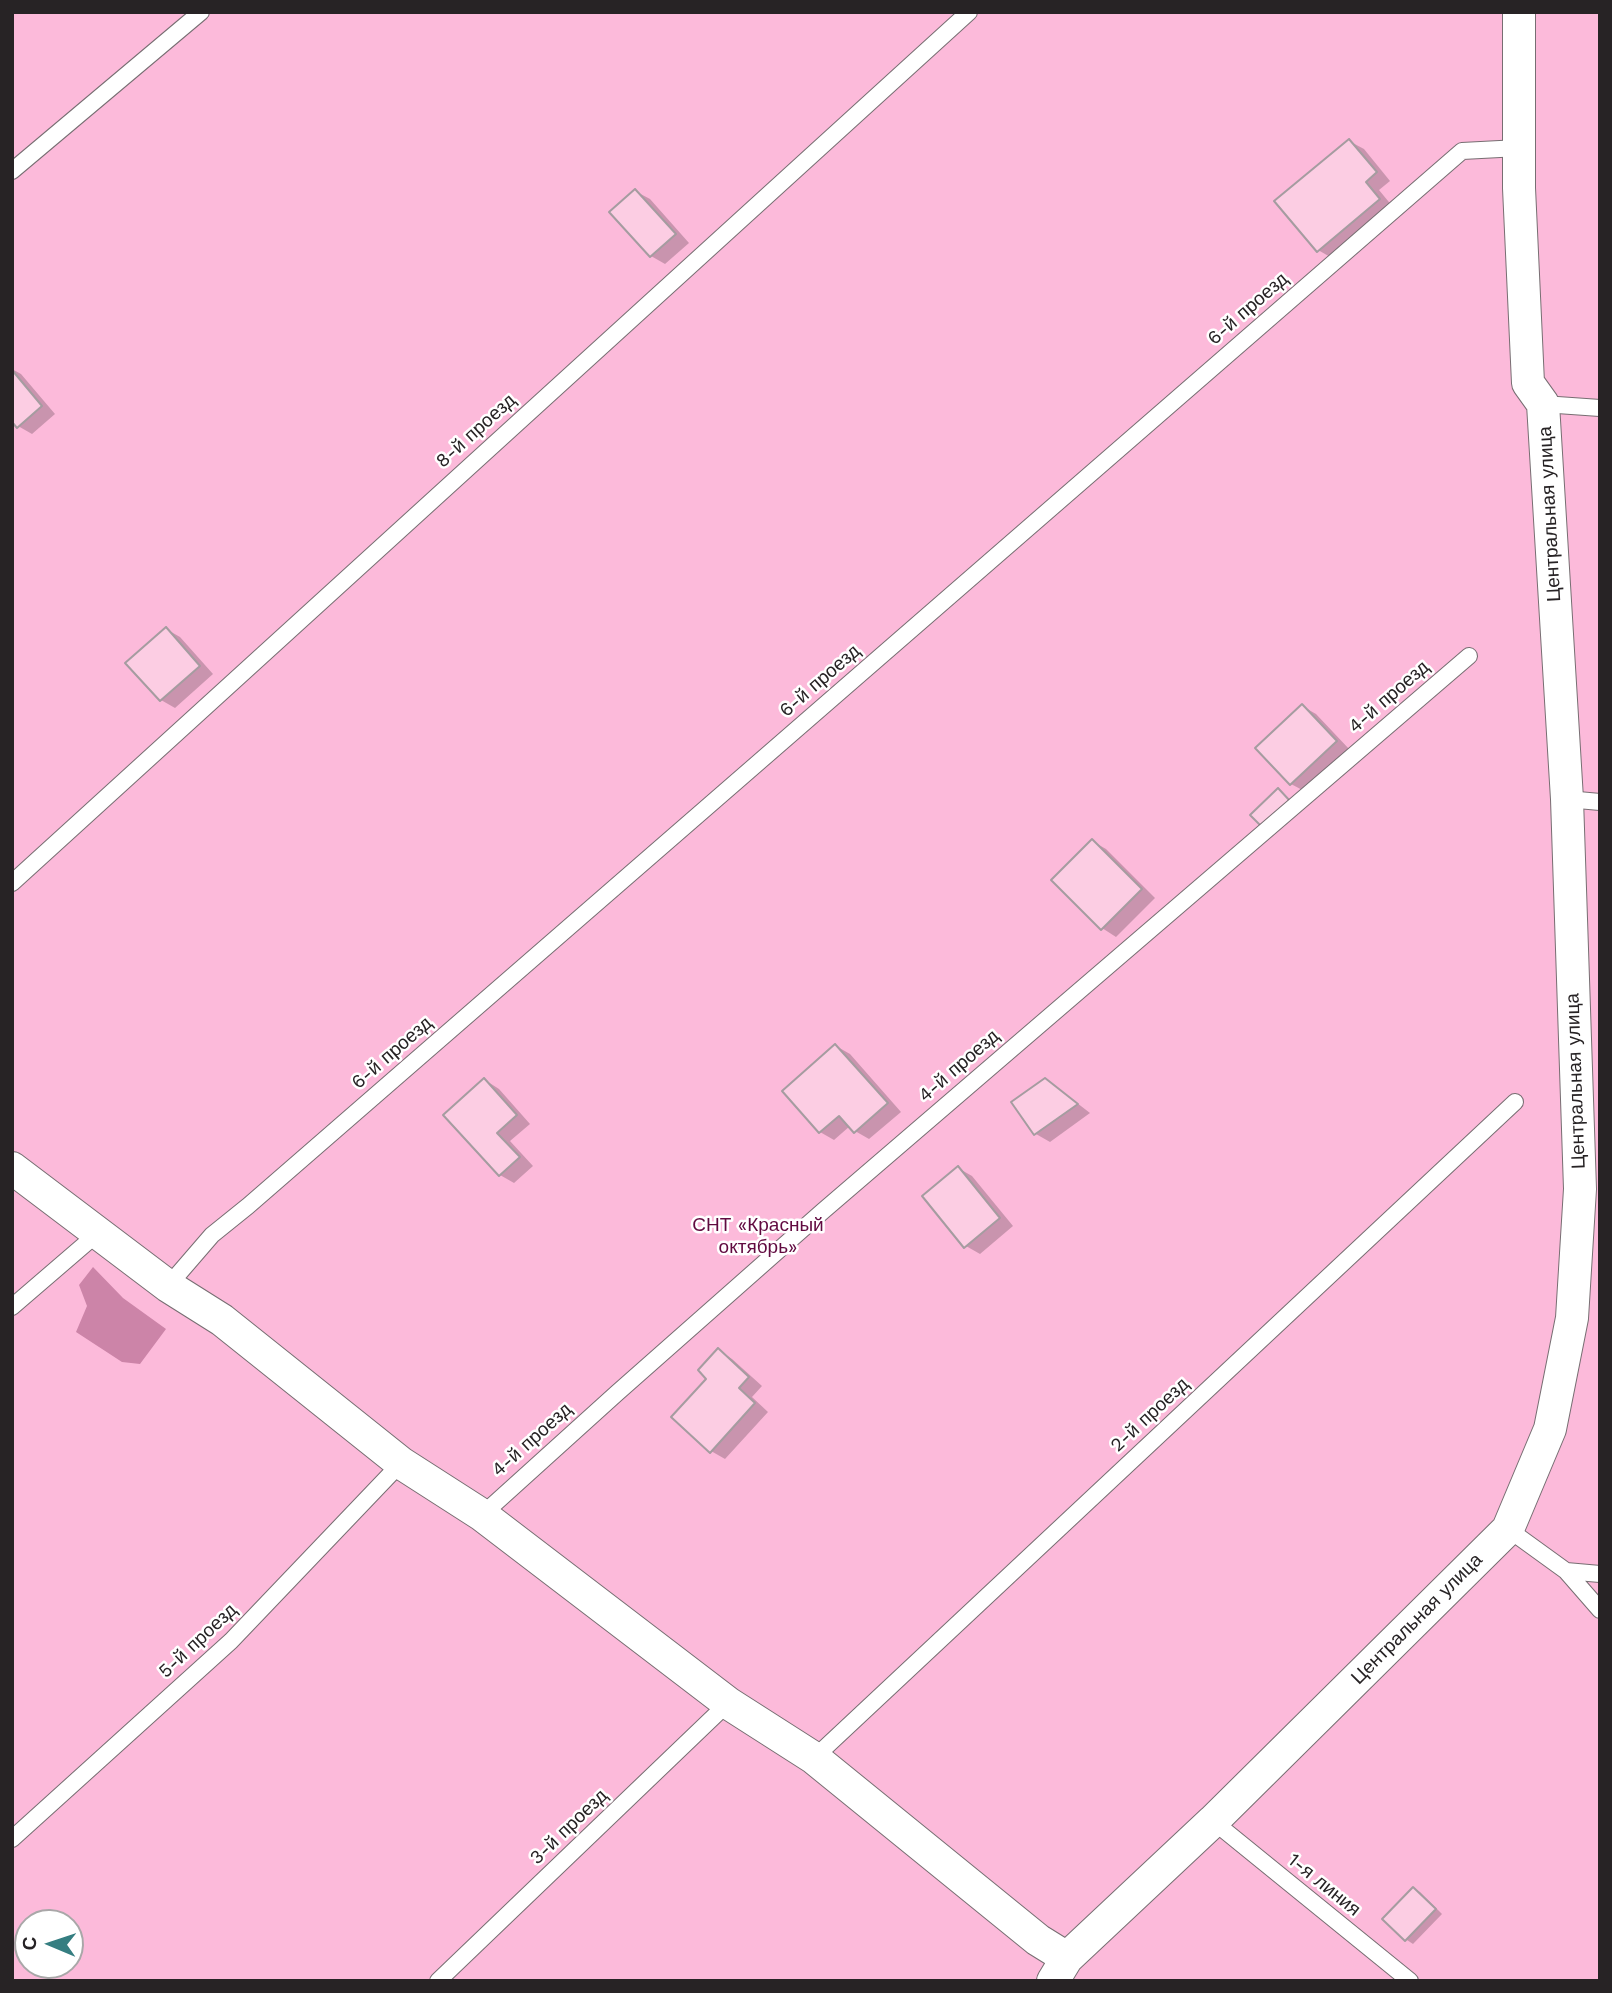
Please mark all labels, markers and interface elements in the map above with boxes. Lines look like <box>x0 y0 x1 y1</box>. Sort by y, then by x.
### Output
street label: 6-й проезд <box>1203 268 1293 350</box>
street label: 8-й проезд <box>431 389 521 473</box>
street label: Центральная улица <box>1534 426 1566 602</box>
street label: 6-й проезд <box>775 640 865 722</box>
street label: 4-й проезд <box>1344 656 1434 738</box>
street label: Центральная улица <box>1562 993 1590 1169</box>
street label: 6-й проезд <box>347 1012 437 1094</box>
street label: 4-й проезд <box>914 1025 1004 1107</box>
park label: СНТ «Красный октябрь» <box>692 1214 824 1258</box>
street label: 2-й проезд <box>1106 1373 1194 1457</box>
street label: 4-й проезд <box>487 1398 577 1482</box>
street label: Центральная улица <box>1347 1549 1487 1689</box>
street label: 5-й проезд <box>154 1599 242 1683</box>
street label: 3-й проезд <box>526 1784 612 1870</box>
street label: 1-я линия <box>1283 1849 1365 1921</box>
north arrow <box>14 1909 84 1979</box>
text: С <box>18 1936 41 1951</box>

